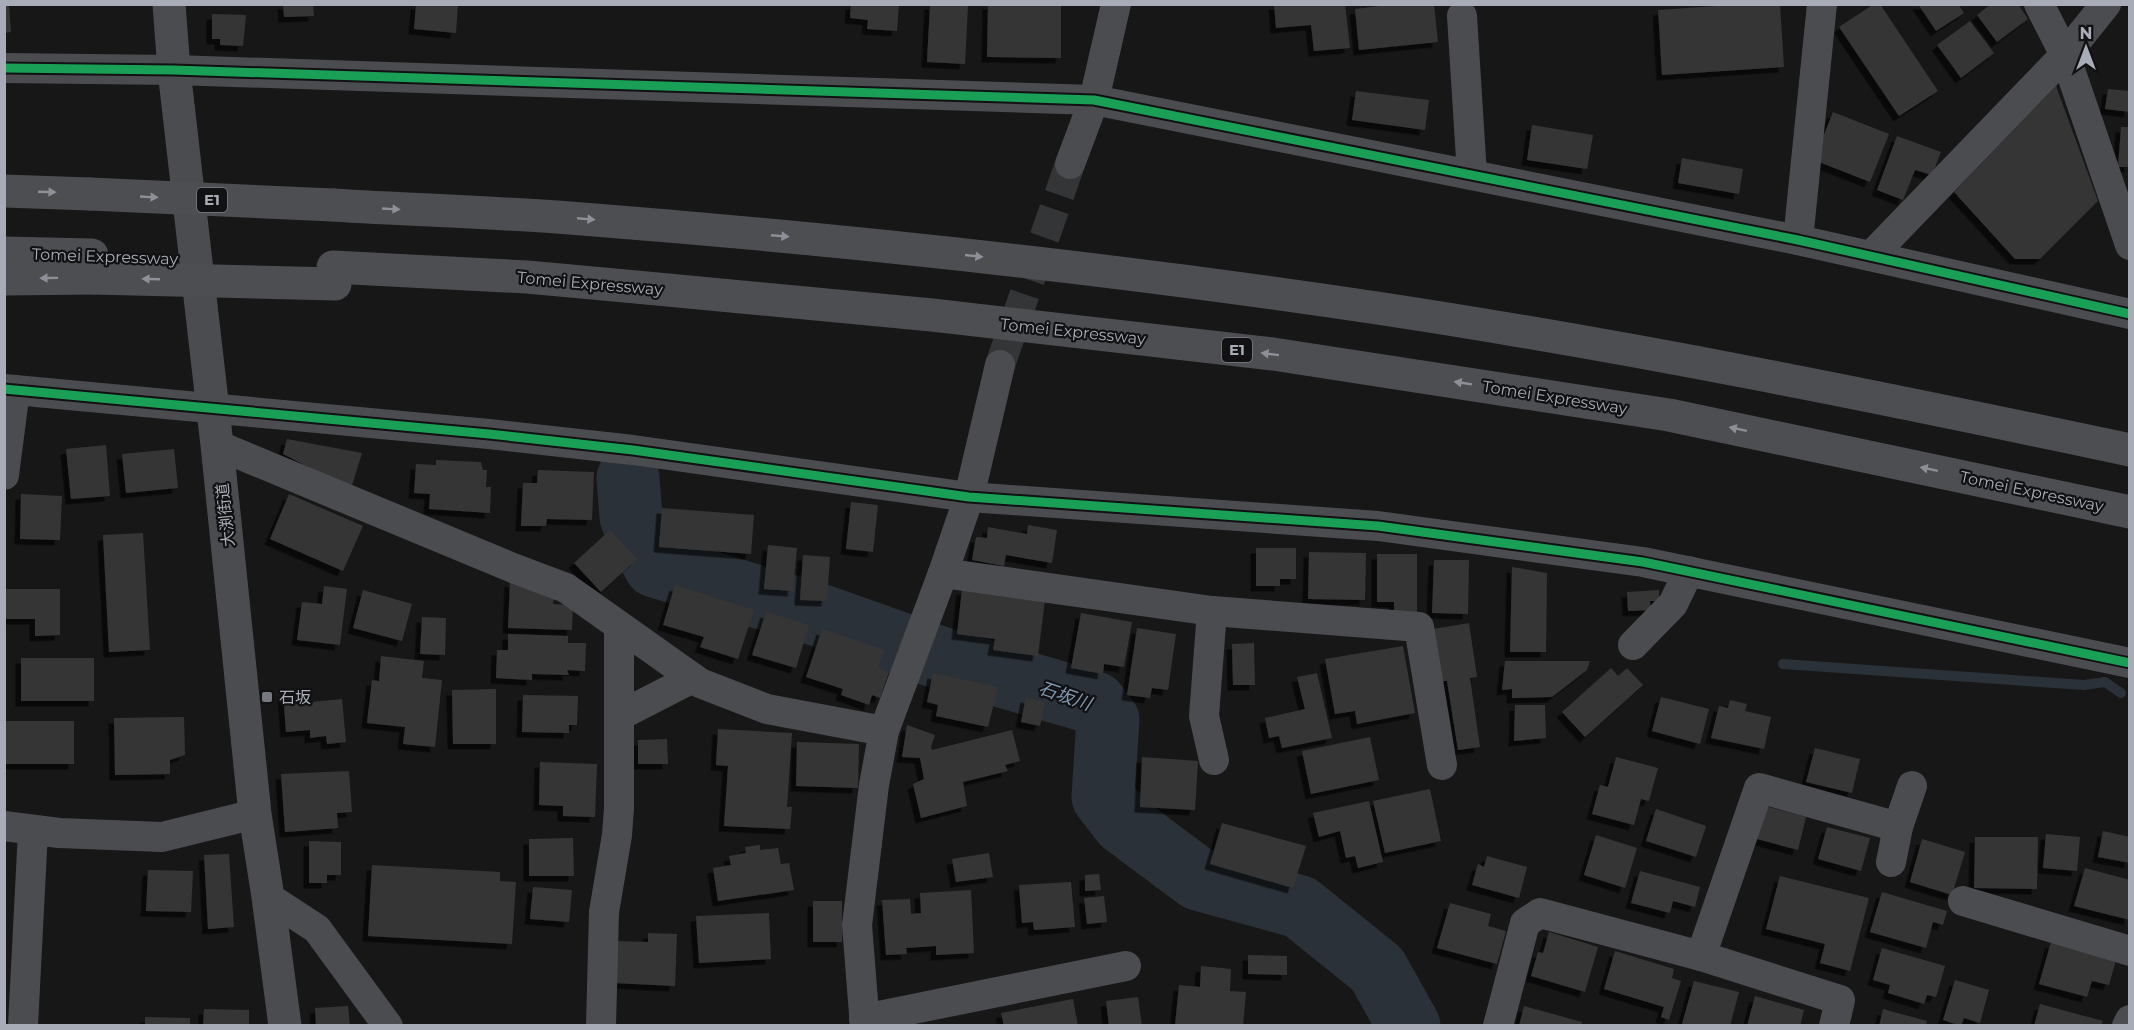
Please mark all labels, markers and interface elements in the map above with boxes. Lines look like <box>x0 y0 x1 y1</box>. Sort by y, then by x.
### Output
north arrow <box>2056 18 2116 78</box>
text: N <box>2080 24 2092 43</box>
one-way arrow <box>38 188 57 197</box>
road number: E1 <box>197 188 227 212</box>
one-way arrow <box>139 192 158 201</box>
one-way arrow <box>382 204 401 213</box>
one-way arrow <box>577 214 596 224</box>
one-way arrow <box>771 231 790 241</box>
street label: Tomei Expressway <box>32 244 179 269</box>
one-way arrow <box>965 251 984 261</box>
street label: Tomei Expressway <box>516 268 664 299</box>
one-way arrow <box>39 273 58 283</box>
one-way arrow <box>141 275 160 284</box>
street label: Tomei Expressway <box>999 314 1147 349</box>
road number: E1 <box>1222 338 1252 362</box>
one-way arrow <box>1260 349 1279 358</box>
street label: Tomei Expressway <box>1481 377 1629 418</box>
one-way arrow <box>1453 378 1472 387</box>
one-way arrow <box>1728 424 1747 433</box>
one-way arrow <box>1919 464 1938 473</box>
street label: Tomei Expressway <box>1958 467 2106 516</box>
street label: 大渕街道 <box>213 482 238 548</box>
water label: 石坂川 <box>1036 677 1096 716</box>
place label: 石坂 <box>279 688 311 707</box>
marker: 石坂 <box>260 690 274 704</box>

